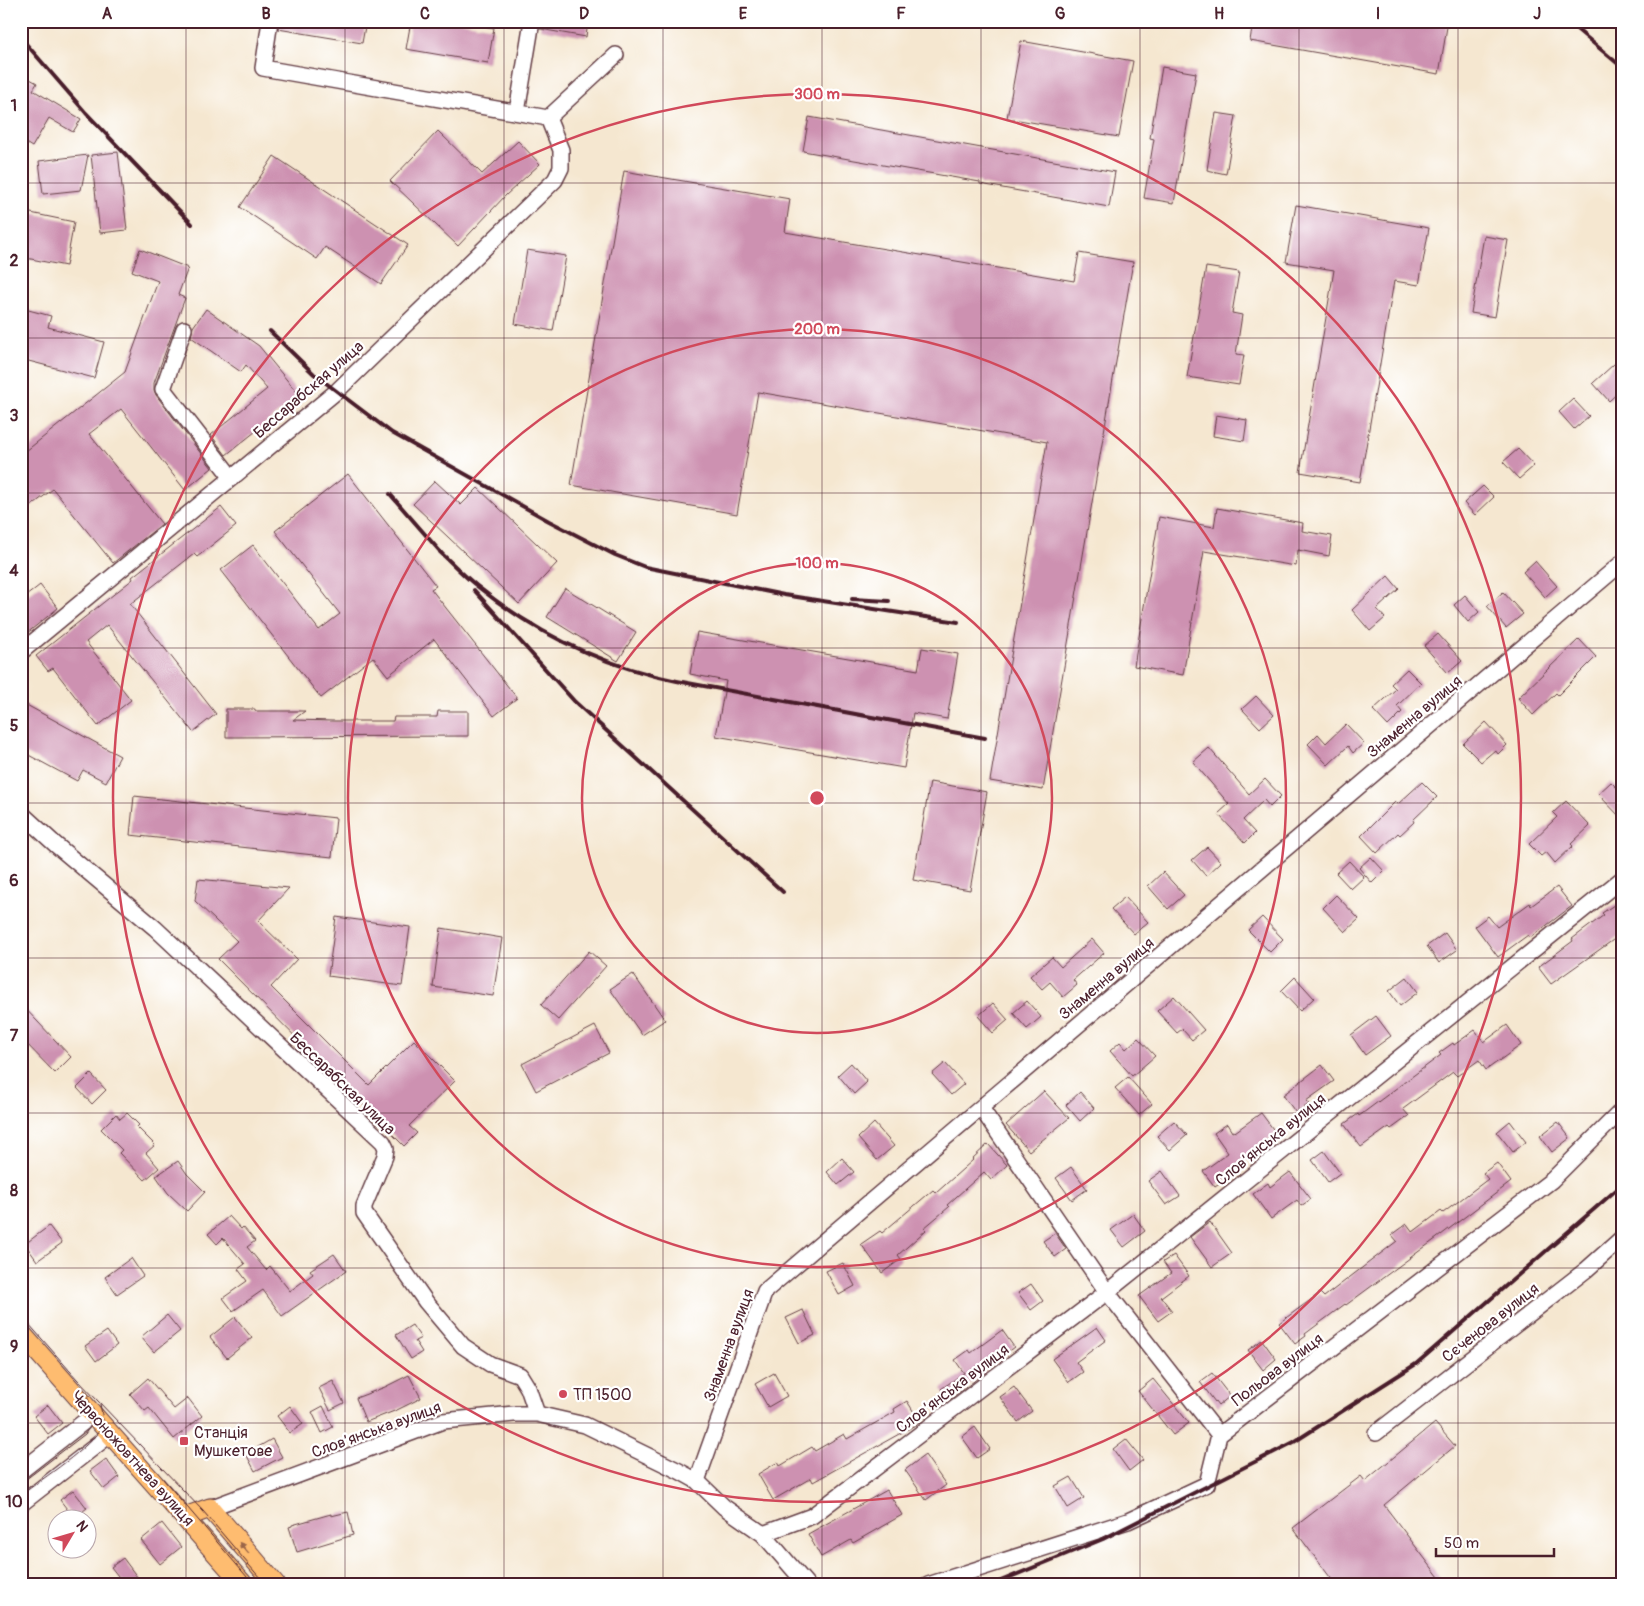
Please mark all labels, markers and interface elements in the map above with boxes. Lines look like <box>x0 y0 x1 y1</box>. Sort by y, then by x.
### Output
text: A <box>102 4 113 24</box>
text: B <box>261 4 271 24</box>
text: C <box>420 4 430 24</box>
text: D <box>579 4 589 24</box>
text: E <box>739 4 748 24</box>
text: F <box>896 4 906 24</box>
text: G <box>1055 4 1066 24</box>
text: H <box>1214 4 1224 24</box>
text: I <box>1376 4 1380 24</box>
text: J <box>1533 4 1541 24</box>
text: 300 m <box>794 85 840 104</box>
text: 1 <box>11 96 17 116</box>
text: 2 <box>10 251 19 271</box>
text: 200 m <box>794 320 840 339</box>
street label: Бессарабская улица <box>249 336 368 443</box>
text: 3 <box>10 406 19 426</box>
text: 100 m <box>796 554 838 573</box>
text: 4 <box>9 561 19 581</box>
street label: Знаменна вулиця <box>1363 671 1466 762</box>
text: 5 <box>10 716 19 736</box>
centre of rings <box>808 789 826 807</box>
text: 6 <box>9 871 19 891</box>
street label: Знаменна вулиця <box>1055 933 1158 1024</box>
text: 7 <box>10 1026 19 1046</box>
street label: Бессарабская улица <box>285 1028 399 1139</box>
street label: Слов’янська вулиця <box>1211 1089 1330 1190</box>
text: 8 <box>10 1181 18 1201</box>
street label: Сєченова вулиця <box>1438 1279 1543 1367</box>
street label: Знаменна вулиця <box>699 1286 759 1404</box>
street label: Польова вулиця <box>1228 1329 1327 1411</box>
text: 9 <box>10 1337 18 1357</box>
street label: Слов’янська вулиця <box>892 1340 1013 1438</box>
place label: ТП 1500 <box>573 1385 632 1405</box>
street label: Червоножовтнева вулиця <box>66 1387 198 1530</box>
marker: ТП 1500 <box>557 1388 569 1400</box>
street label: Слов’янська вулиця <box>309 1397 444 1463</box>
place label: Станція Мушкетове <box>194 1423 272 1461</box>
marker: Станція Мушкетове <box>178 1435 190 1447</box>
text: 10 <box>5 1492 23 1512</box>
north arrow <box>48 1508 98 1558</box>
text: N <box>72 1517 91 1535</box>
scale bar <box>1436 1526 1554 1558</box>
text: 50 m <box>1444 1534 1479 1553</box>
one-way arrow <box>239 1541 250 1554</box>

